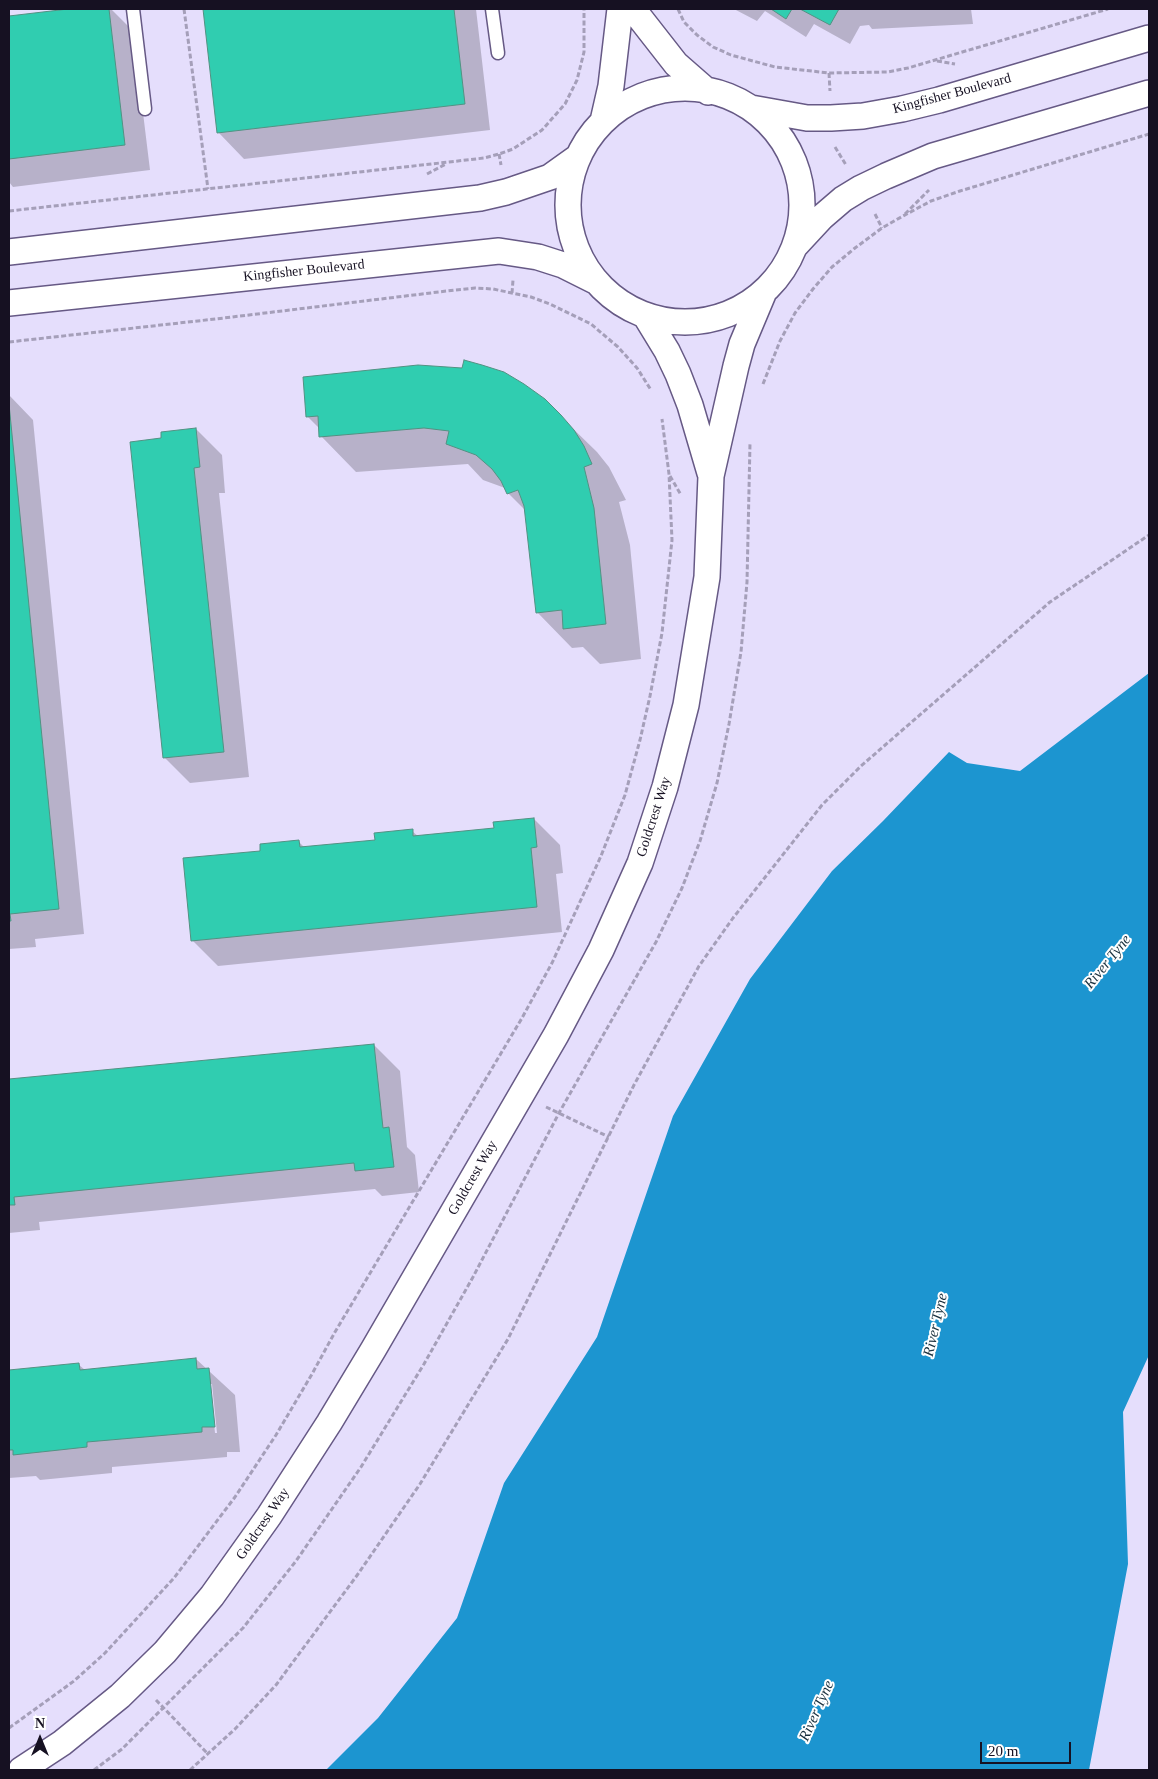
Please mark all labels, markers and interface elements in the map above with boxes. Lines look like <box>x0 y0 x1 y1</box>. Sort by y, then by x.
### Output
street label: Kingfisher Boulevard <box>891 70 1013 118</box>
street label: Kingfisher Boulevard <box>243 256 365 286</box>
street label: Goldcrest Way <box>633 775 675 859</box>
water label: River Tyne <box>1081 931 1135 993</box>
street label: Goldcrest Way <box>445 1138 501 1218</box>
water label: River Tyne <box>920 1292 952 1358</box>
street label: Goldcrest Way <box>233 1485 293 1563</box>
water label: River Tyne <box>796 1678 838 1744</box>
north arrow <box>15 1714 65 1764</box>
text: N <box>35 1716 45 1731</box>
scale bar <box>983 1732 1074 1764</box>
text: 20 m <box>988 1743 1018 1759</box>

